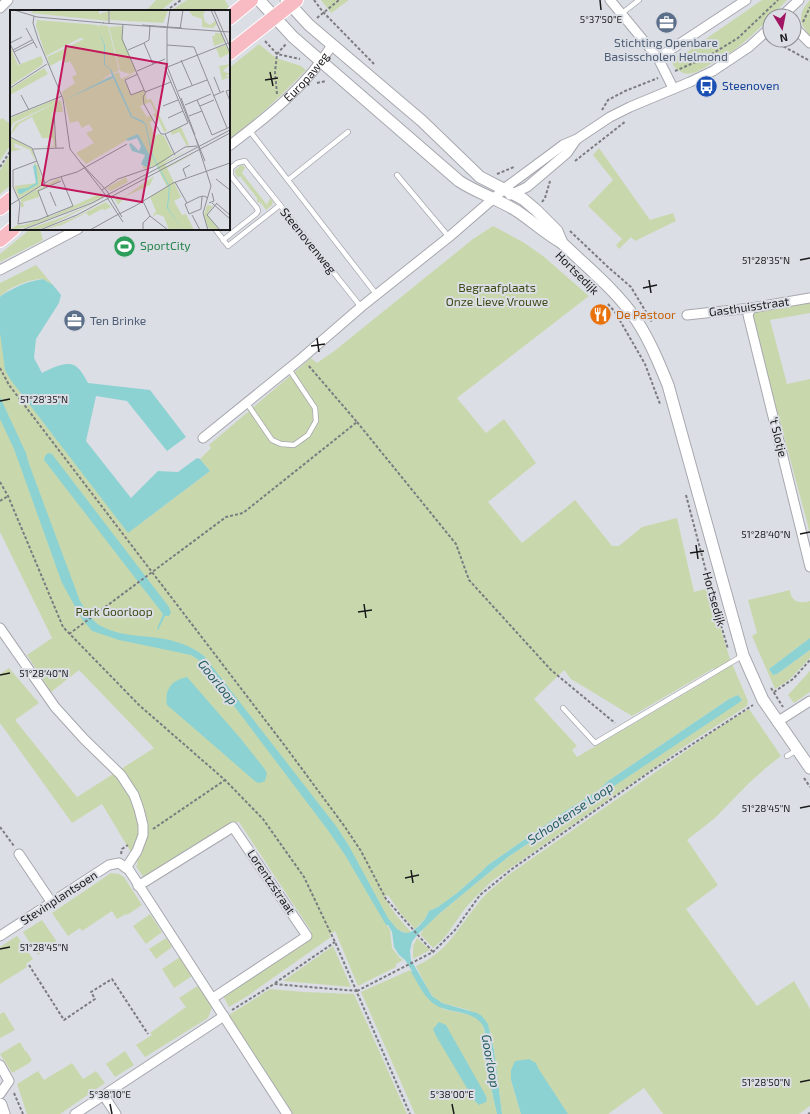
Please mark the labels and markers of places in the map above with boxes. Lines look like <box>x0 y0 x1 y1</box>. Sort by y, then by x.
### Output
office icon: Stichting Openbare Basisscholen Helmond <box>653 9 679 35</box>
place label: Stichting Openbare Basisscholen Helmond <box>604 35 728 63</box>
bus stop icon: Steenoven <box>693 73 719 99</box>
place label: Steenoven <box>722 78 780 92</box>
sports icon: SportCity <box>112 233 138 259</box>
place label: SportCity <box>140 238 191 252</box>
restaurant icon: De Pastoor <box>588 302 614 328</box>
place label: De Pastoor <box>616 307 676 321</box>
office icon: Ten Brinke <box>61 308 87 334</box>
place label: Ten Brinke <box>90 313 146 327</box>

